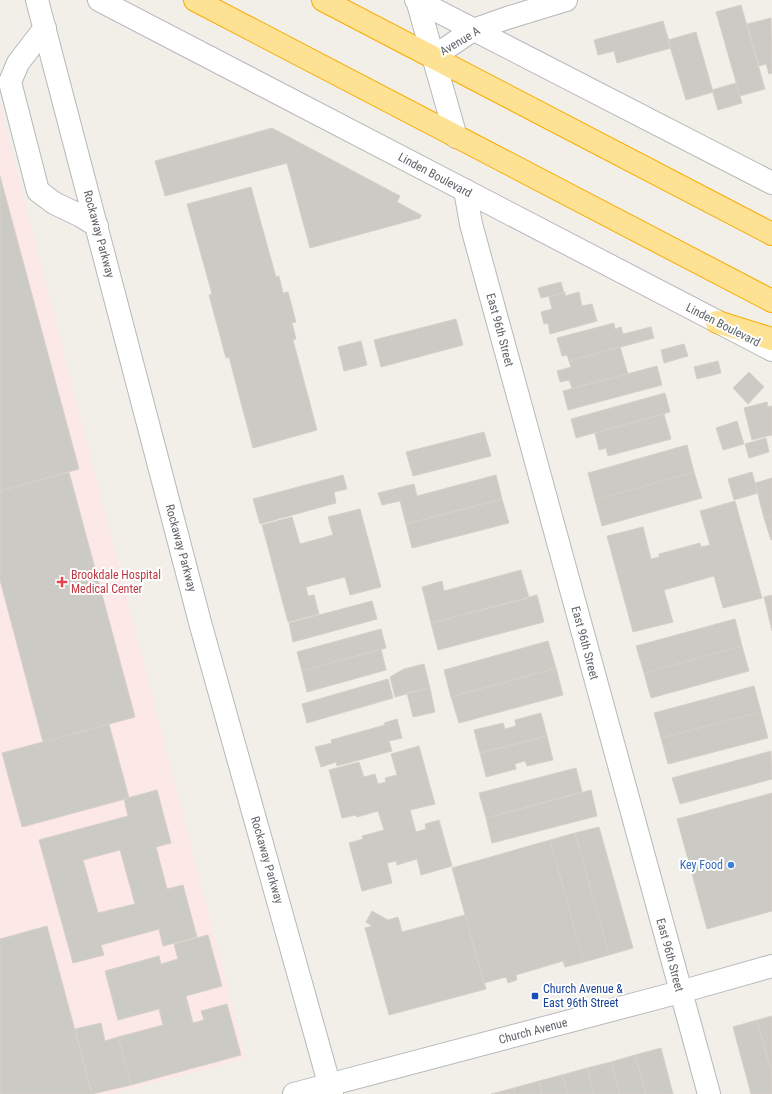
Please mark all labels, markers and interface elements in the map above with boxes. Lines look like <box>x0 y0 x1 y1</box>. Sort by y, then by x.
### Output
street label: Avenue A <box>437 24 483 58</box>
street label: Linden Boulevard <box>396 150 474 200</box>
street label: Rockaway Parkway <box>81 189 117 279</box>
street label: East 96th Street <box>483 292 517 369</box>
street label: Linden Boulevard <box>684 300 762 350</box>
street label: Rockaway Parkway <box>163 503 199 593</box>
place label: Brookdale Hospital Medical Center <box>71 568 161 596</box>
marker: Brookdale Hospital Medical Center <box>56 576 68 588</box>
street label: East 96th Street <box>568 605 602 682</box>
street label: Rockaway Parkway <box>248 815 286 905</box>
place label: Key Food <box>680 858 723 872</box>
marker: Key Food <box>726 860 736 870</box>
street label: East 96th Street <box>653 917 687 994</box>
place label: Church Avenue & East 96th Street <box>543 982 623 1010</box>
marker: Church Avenue & East 96th Street <box>530 991 540 1001</box>
street label: Church Avenue <box>497 1015 569 1047</box>

